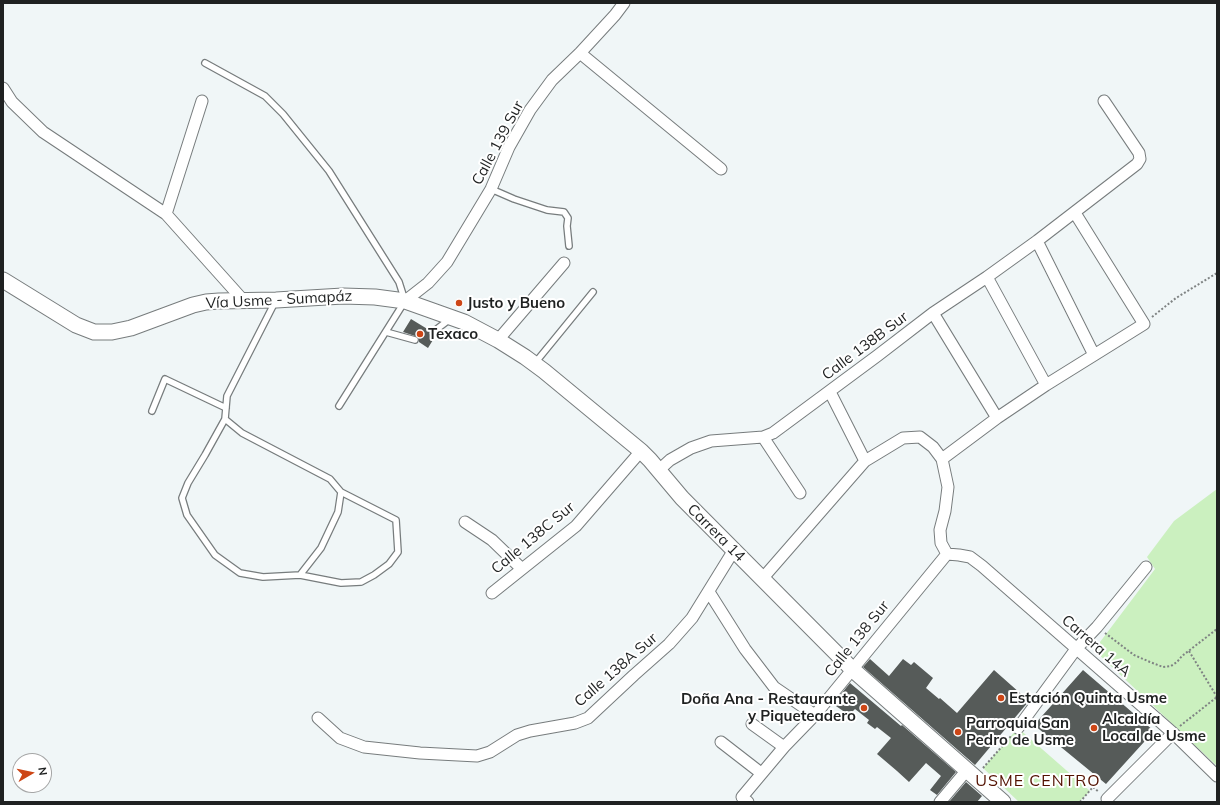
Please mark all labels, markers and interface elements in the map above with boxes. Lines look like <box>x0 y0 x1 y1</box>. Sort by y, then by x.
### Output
street label: Calle 139 Sur <box>468 98 528 188</box>
street label: Vía Usme - Sumapáz <box>205 287 353 313</box>
place label: Justo y Bueno <box>467 294 565 312</box>
marker: Justo y Bueno <box>454 298 464 308</box>
street label: Calle 138B Sur <box>819 308 911 384</box>
place label: Texaco <box>428 325 478 343</box>
marker: Texaco <box>415 329 425 339</box>
street label: Calle 138C Sur <box>488 498 578 578</box>
street label: Carrera 14 <box>683 500 749 566</box>
street label: Calle 138 Sur <box>821 597 893 681</box>
street label: Carrera 14A <box>1058 611 1134 681</box>
street label: Calle 138A Sur <box>571 629 661 711</box>
place label: Estación Quinta Usme <box>1009 689 1167 707</box>
place label: Doña Ana - Restaurante y Piqueteadero <box>681 690 856 725</box>
marker: Estación Quinta Usme <box>996 693 1006 703</box>
marker: Doña Ana - Restaurante y Piqueteadero <box>859 703 869 713</box>
place label: Alcaldía Local de Usme <box>1102 710 1206 745</box>
place label: Parroquia San Pedro de Usme <box>966 714 1074 749</box>
marker: Alcaldía Local de Usme <box>1089 723 1099 733</box>
marker: Parroquia San Pedro de Usme <box>953 727 963 737</box>
north arrow <box>12 753 52 793</box>
text: N <box>35 766 50 776</box>
district label: USME CENTRO <box>975 771 1101 791</box>

